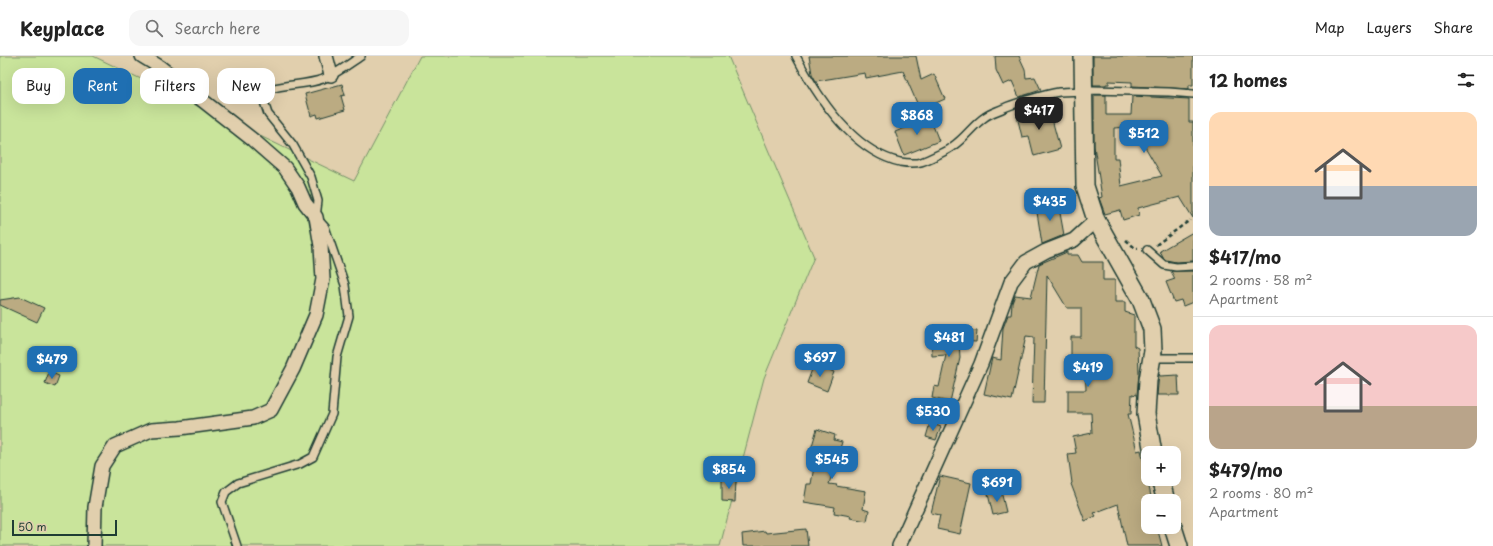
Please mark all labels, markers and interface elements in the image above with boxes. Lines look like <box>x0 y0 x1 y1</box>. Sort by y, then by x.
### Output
search box <box>129 10 409 46</box>
text: Keyplace <box>20 14 105 42</box>
text: Search here <box>175 16 260 39</box>
icon: search <box>143 17 165 39</box>
text: Map <box>1315 17 1345 38</box>
text: Layers <box>1367 17 1412 38</box>
text: Share <box>1434 17 1473 38</box>
text: 12 homes <box>1209 67 1287 93</box>
chip: Buy <box>12 68 65 104</box>
chip: Rent <box>73 68 132 104</box>
chip: Filters <box>140 68 209 104</box>
chip: New <box>217 68 275 104</box>
icon: filters <box>1455 69 1477 91</box>
pin: $417 <box>1015 97 1063 131</box>
text: $417 <box>1024 100 1054 119</box>
pin: $868 <box>893 102 941 136</box>
text: $868 <box>900 105 934 124</box>
pin: $512 <box>1120 120 1168 154</box>
text: $512 <box>1128 123 1160 142</box>
icon: home <box>1307 138 1379 210</box>
pin: $435 <box>1026 188 1074 222</box>
text: $435 <box>1033 191 1067 210</box>
text: $417/mo <box>1209 244 1281 270</box>
text: 2 rooms · 58 m² <box>1209 270 1312 289</box>
text: Apartment <box>1209 289 1278 308</box>
pin: $481 <box>925 324 973 358</box>
text: $481 <box>934 327 964 346</box>
pin: $697 <box>796 344 844 378</box>
pin: $479 <box>28 346 76 380</box>
text: $697 <box>804 347 836 366</box>
text: $479 <box>36 349 68 368</box>
icon: home <box>1307 351 1379 423</box>
pin: $419 <box>1064 354 1112 388</box>
text: $419 <box>1073 357 1103 376</box>
pin: $530 <box>909 398 957 432</box>
text: $530 <box>916 401 950 420</box>
pin: $545 <box>808 446 856 480</box>
map controls <box>1141 446 1181 534</box>
button: + <box>1141 446 1181 486</box>
text: $545 <box>815 449 849 468</box>
pin: $854 <box>705 456 753 490</box>
text: $479/mo <box>1209 457 1283 483</box>
text: $854 <box>712 459 746 478</box>
pin: $691 <box>973 469 1021 503</box>
text: $691 <box>981 472 1013 491</box>
text: 2 rooms · 80 m² <box>1209 483 1314 502</box>
button: − <box>1141 494 1181 534</box>
text: Apartment <box>1209 502 1278 521</box>
scale bar <box>12 518 117 537</box>
text: 50 m <box>18 518 47 535</box>

